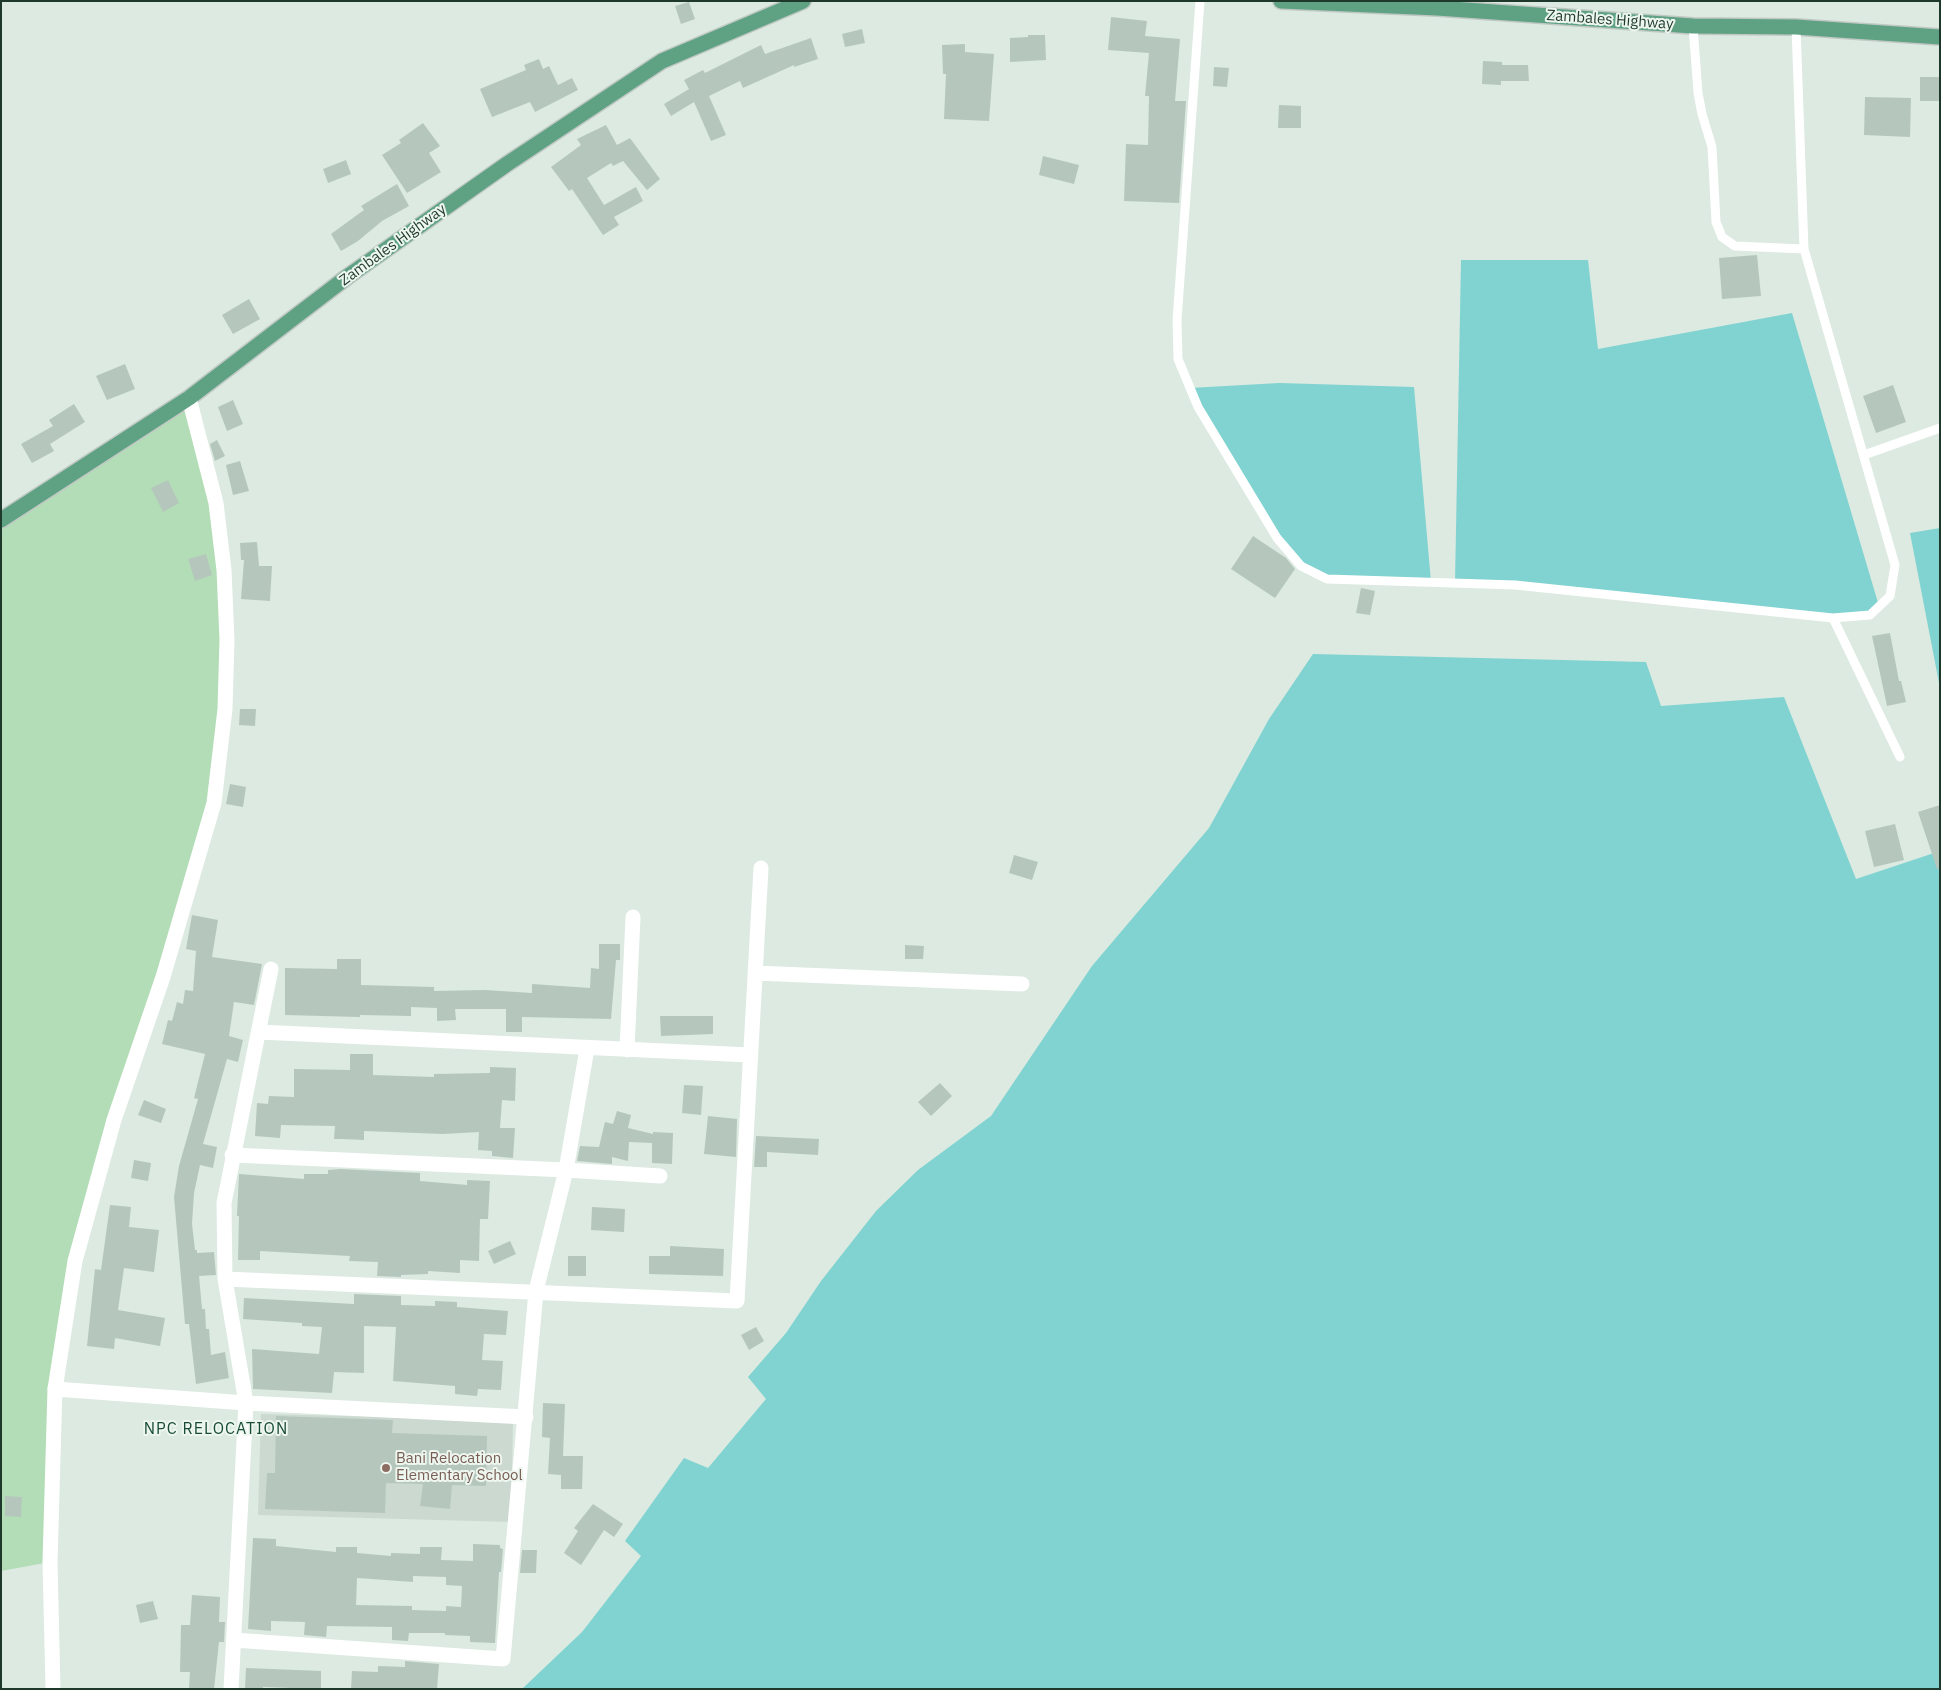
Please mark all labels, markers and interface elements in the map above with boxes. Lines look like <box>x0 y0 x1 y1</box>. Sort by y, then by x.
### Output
street label: Zambales Highway <box>1546 7 1674 33</box>
street label: Zambales Highway <box>336 200 450 290</box>
district label: NPC RELOCATION <box>142 1419 290 1439</box>
place label: Bani Relocation Elementary School <box>396 1450 523 1485</box>
marker: Bani Relocation Elementary School <box>380 1462 392 1474</box>

